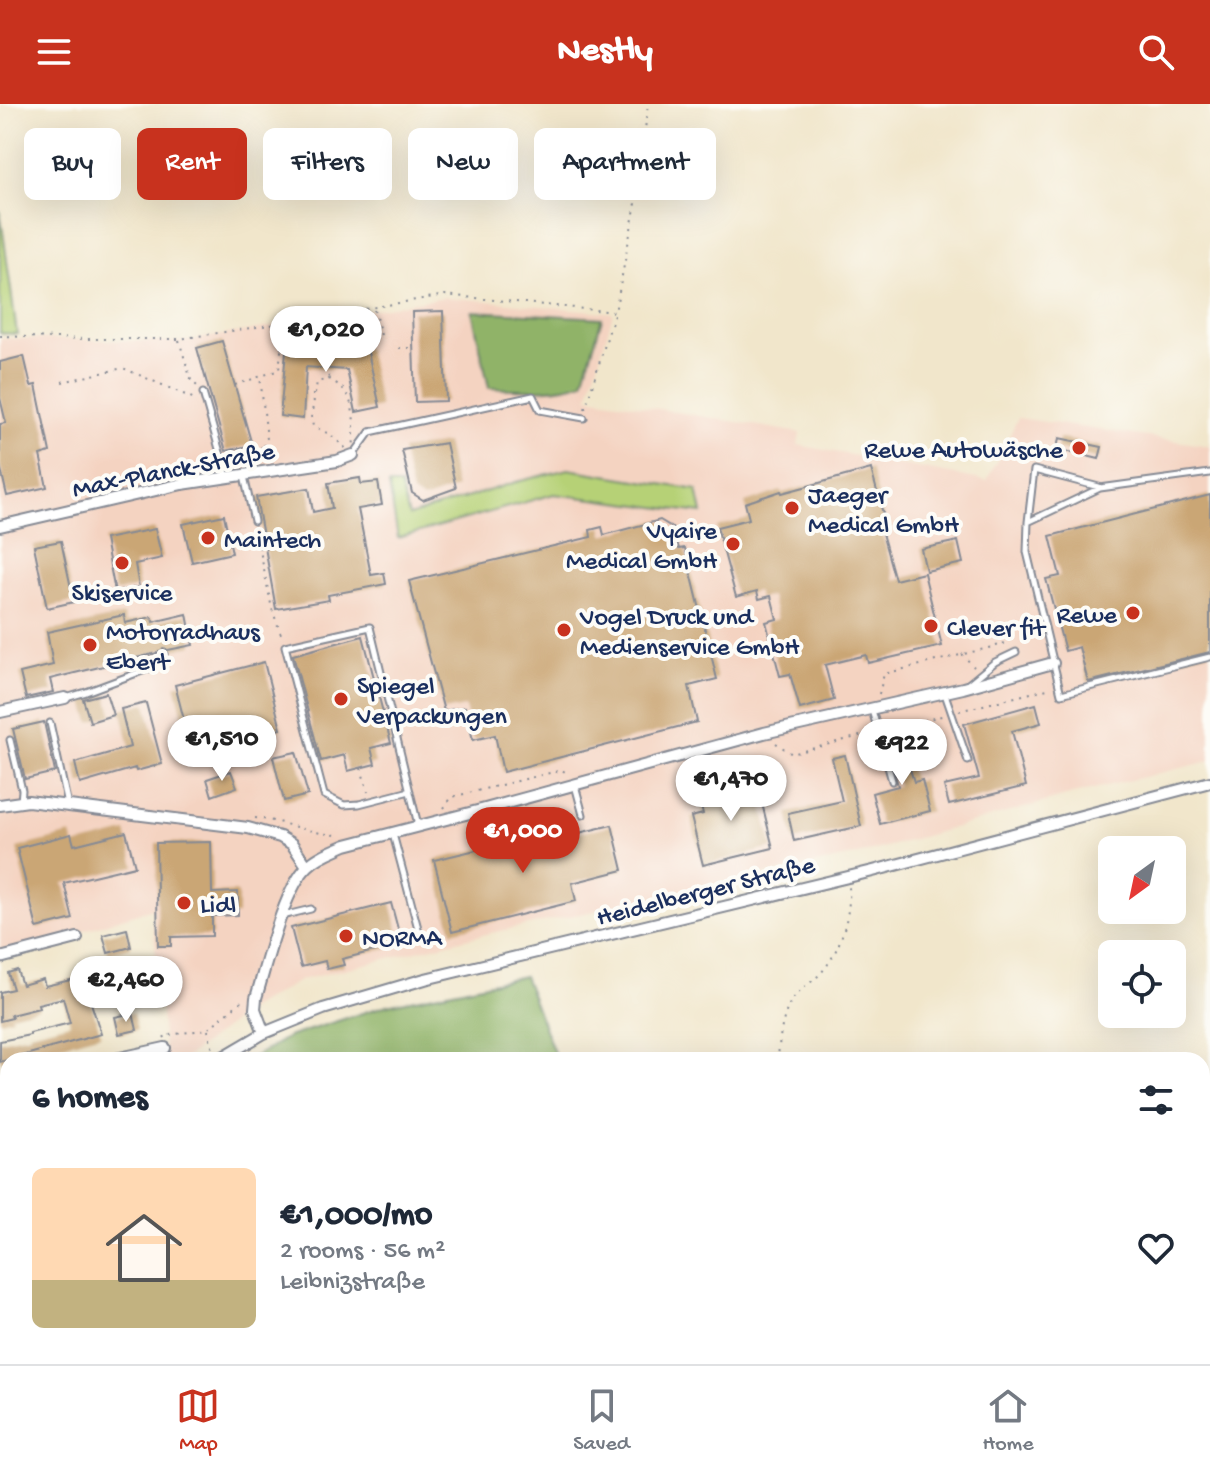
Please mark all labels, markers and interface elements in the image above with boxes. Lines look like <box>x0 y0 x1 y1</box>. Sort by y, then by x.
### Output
icon: menu <box>32 30 76 74</box>
icon: search <box>1134 30 1178 74</box>
text: Nestly <box>557 31 653 74</box>
chip: Buy <box>24 128 121 200</box>
chip: Rent <box>137 128 247 200</box>
chip: Filters <box>263 128 392 200</box>
chip: New <box>408 128 518 200</box>
chip: Apartment <box>534 128 716 200</box>
pin: €1,020 <box>261 306 391 374</box>
text: €1,020 <box>288 316 364 347</box>
place label: Rewe Autowäsche <box>864 437 1064 468</box>
street label: Max-Planck-Straße <box>70 438 278 507</box>
marker: Rewe Autowäsche <box>1070 439 1088 457</box>
place label: Jaeger Medical GmbH <box>808 482 959 543</box>
marker: Jaeger Medical GmbH <box>783 499 801 517</box>
place label: Vyaire Medical GmbH <box>566 518 718 579</box>
place label: Maintech <box>224 527 321 558</box>
marker: Maintech <box>199 529 217 547</box>
marker: Vyaire Medical GmbH <box>724 535 742 553</box>
marker: Skiservice <box>113 554 131 572</box>
place label: Skiservice <box>72 580 173 611</box>
place label: Rewe <box>1056 602 1118 633</box>
place label: Vogel Druck und Medienservice GmbH <box>579 604 799 665</box>
marker: Rewe <box>1124 604 1142 622</box>
place label: Clever fit <box>947 615 1047 646</box>
marker: Clever fit <box>922 617 940 635</box>
place label: Motorradhaus Ebert <box>106 619 261 680</box>
marker: Vogel Druck und Medienservice GmbH <box>555 621 573 639</box>
marker: Motorradhaus Ebert <box>81 636 99 654</box>
place label: Spiegel Verpackungen <box>356 673 508 734</box>
marker: Spiegel Verpackungen <box>332 690 350 708</box>
pin: €1,510 <box>157 715 287 783</box>
pin: €922 <box>855 719 949 787</box>
text: €1,510 <box>185 725 259 756</box>
text: €922 <box>875 729 929 760</box>
pin: €1,470 <box>666 755 796 823</box>
text: €1,470 <box>694 765 768 796</box>
pin: €1,000 <box>458 807 588 875</box>
text: €1,000 <box>484 817 562 848</box>
north arrow <box>1098 836 1186 924</box>
map controls <box>1098 836 1186 1028</box>
street label: Heidelberger Straße <box>594 851 819 935</box>
place label: Lidl <box>200 892 236 923</box>
marker: Lidl <box>175 894 193 912</box>
place label: NORMA <box>362 925 443 956</box>
marker: NORMA <box>337 927 355 945</box>
button: locate <box>1098 940 1186 1028</box>
pin: €2,460 <box>61 956 191 1024</box>
text: €2,460 <box>88 966 164 997</box>
icon: filters <box>1134 1078 1178 1122</box>
text: 6 homes <box>32 1080 147 1120</box>
text: €1,000/mo <box>280 1197 433 1237</box>
icon: home <box>96 1200 192 1296</box>
icon: heart <box>1134 1226 1178 1270</box>
text: 2 rooms · 56 m² <box>280 1237 445 1268</box>
text: Leibnizstraße <box>280 1268 425 1299</box>
tab: Map <box>176 1384 220 1458</box>
tab: Saved <box>573 1384 630 1458</box>
tab: Home <box>983 1384 1034 1458</box>

